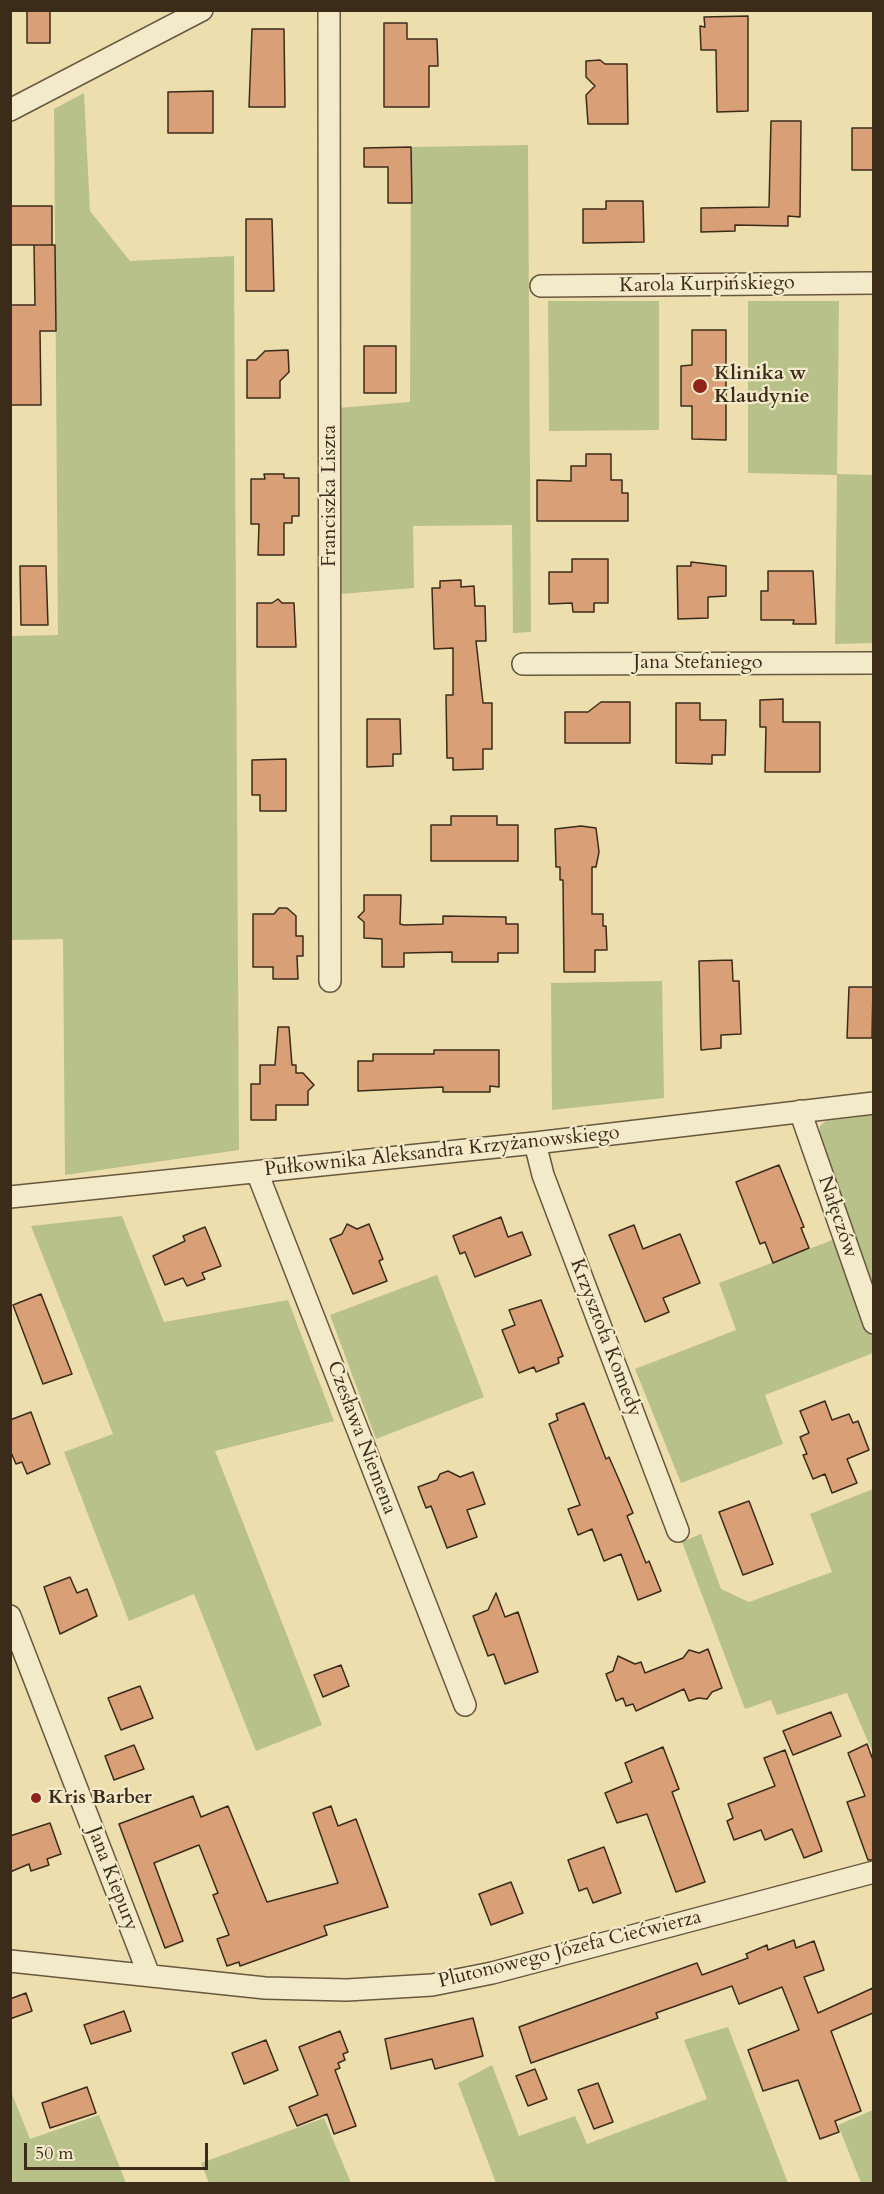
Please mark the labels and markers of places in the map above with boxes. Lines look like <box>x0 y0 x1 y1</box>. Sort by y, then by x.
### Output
place label: Klinika w Klaudynie <box>714 362 810 409</box>
marker: Klinika w Klaudynie <box>691 377 709 395</box>
place label: Kris Barber <box>48 1786 152 1810</box>
marker: Kris Barber <box>29 1791 43 1805</box>

